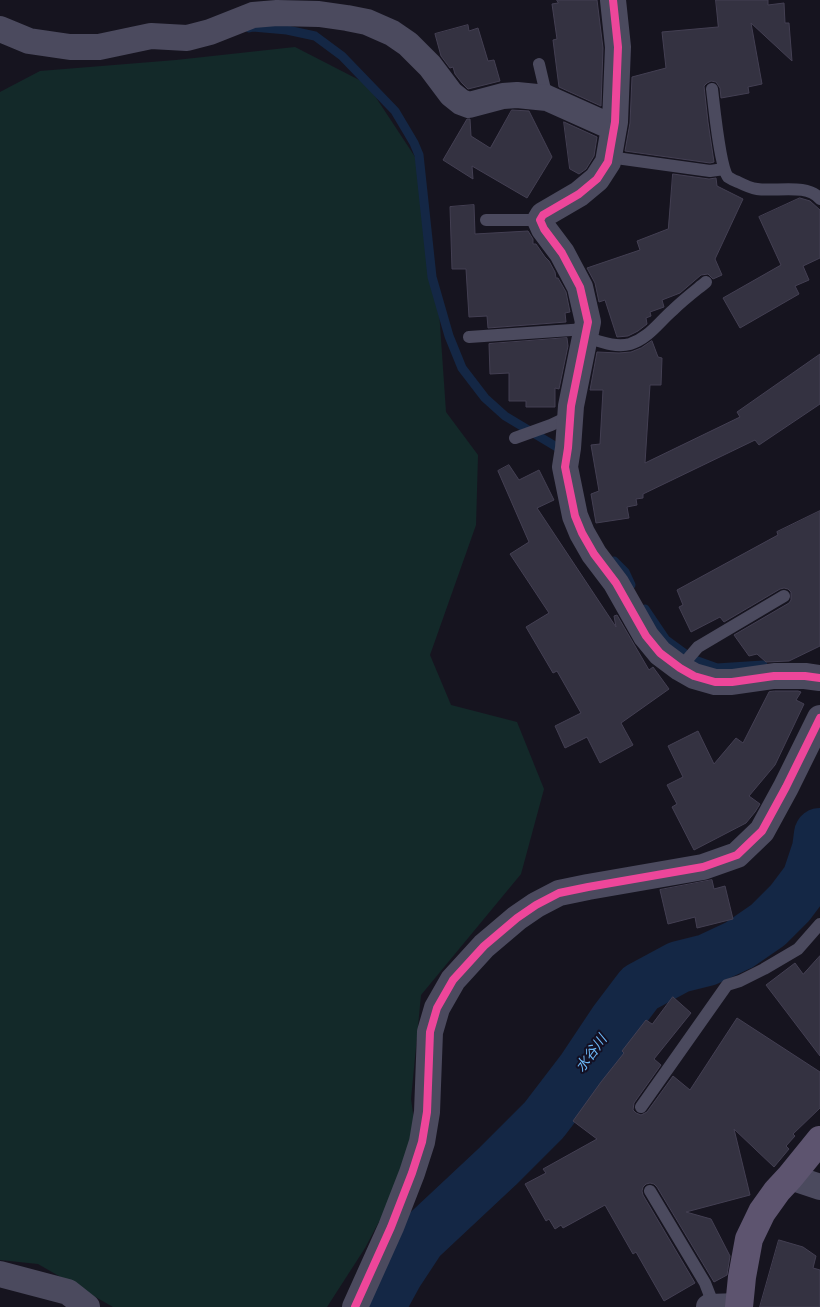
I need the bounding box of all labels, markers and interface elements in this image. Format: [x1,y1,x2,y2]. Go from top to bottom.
water label: 水谷川 [573,1032,611,1076]

